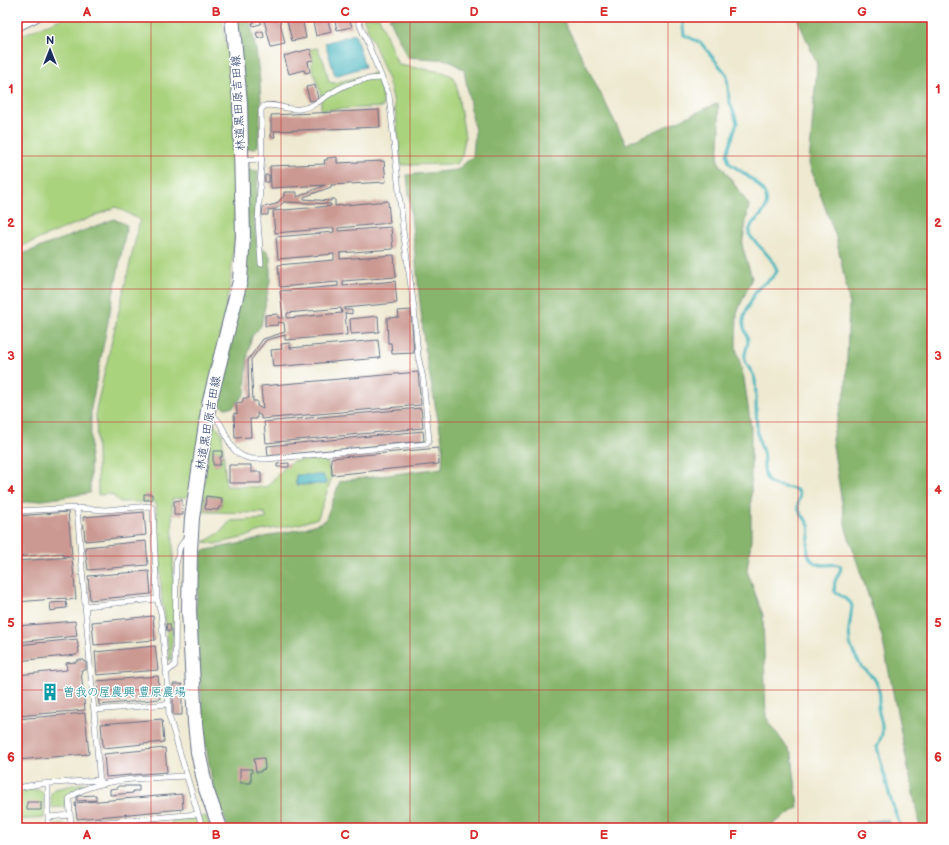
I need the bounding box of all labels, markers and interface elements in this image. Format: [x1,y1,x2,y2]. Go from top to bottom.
text: A [82,4,91,20]
text: B [211,4,221,20]
text: C [340,4,350,20]
text: D [469,4,479,20]
text: E [600,4,609,20]
text: F [729,4,737,20]
text: G [857,4,867,20]
north arrow [30,30,70,70]
text: N [46,34,54,47]
street label: 林道黒田原吉田線 [228,55,249,151]
text: 1 [8,81,14,97]
text: 1 [935,81,941,97]
text: 2 [7,215,15,231]
text: 2 [934,215,942,231]
text: 3 [7,348,15,364]
text: 3 [934,348,942,364]
street label: 林道黒田原吉田線 [193,375,224,472]
text: 4 [7,482,15,498]
text: 4 [934,482,942,498]
text: 5 [7,615,15,631]
text: 5 [934,615,942,631]
building icon: 曽我の屋農興 豊原農場 [40,682,60,702]
place label: 曽我の屋農興 豊原農場 [63,685,186,700]
text: 6 [7,749,15,765]
text: 6 [934,749,942,765]
text: A [82,827,91,843]
text: B [211,827,221,843]
text: C [340,827,350,843]
text: D [469,827,479,843]
text: E [600,827,609,843]
text: F [729,827,737,843]
text: G [857,827,867,843]

